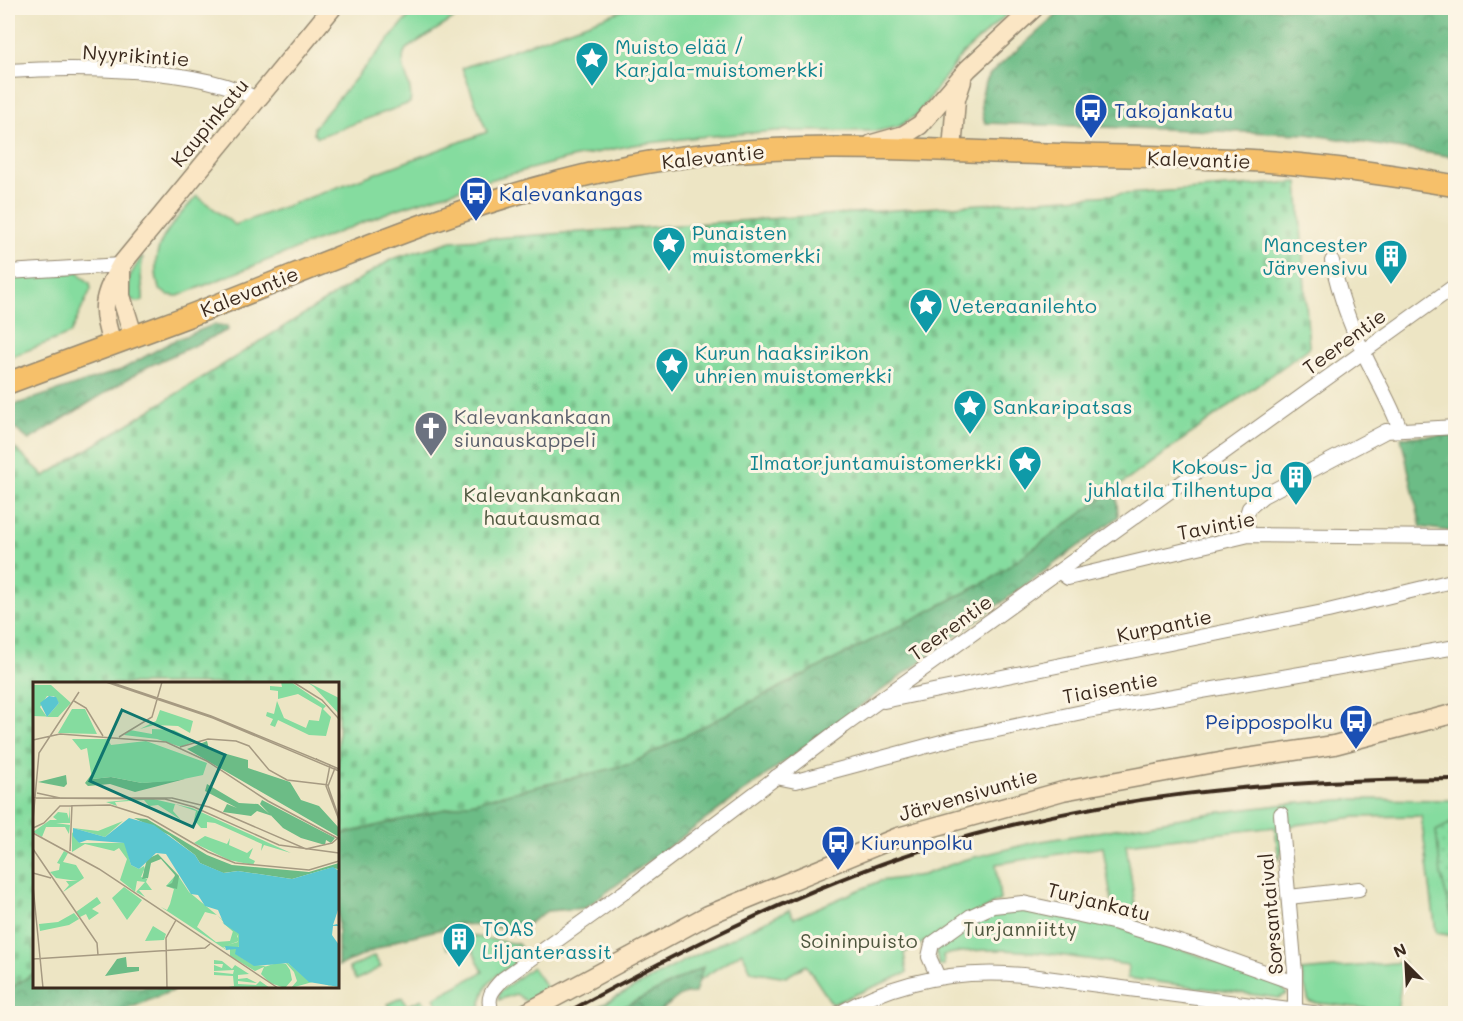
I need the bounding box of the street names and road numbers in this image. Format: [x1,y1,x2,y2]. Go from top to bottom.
street label: Nyyrikintie [82,38,190,72]
street label: Kaupinkatu [164,72,254,172]
street label: Kalevantie [660,138,766,174]
street label: Kalevantie [1147,144,1251,174]
street label: Kalevantie [196,260,302,322]
street label: Teerentie [1297,302,1391,380]
street label: Tavintie [1175,505,1257,545]
street label: Teerentie [903,588,997,666]
street label: Kurpantie [1114,602,1214,648]
street label: Tiaisentie [1060,665,1160,709]
street label: Järvensivuntie [896,762,1040,826]
street label: Sorsantaival [1252,852,1288,976]
street label: Turjankatu [1045,876,1153,926]

